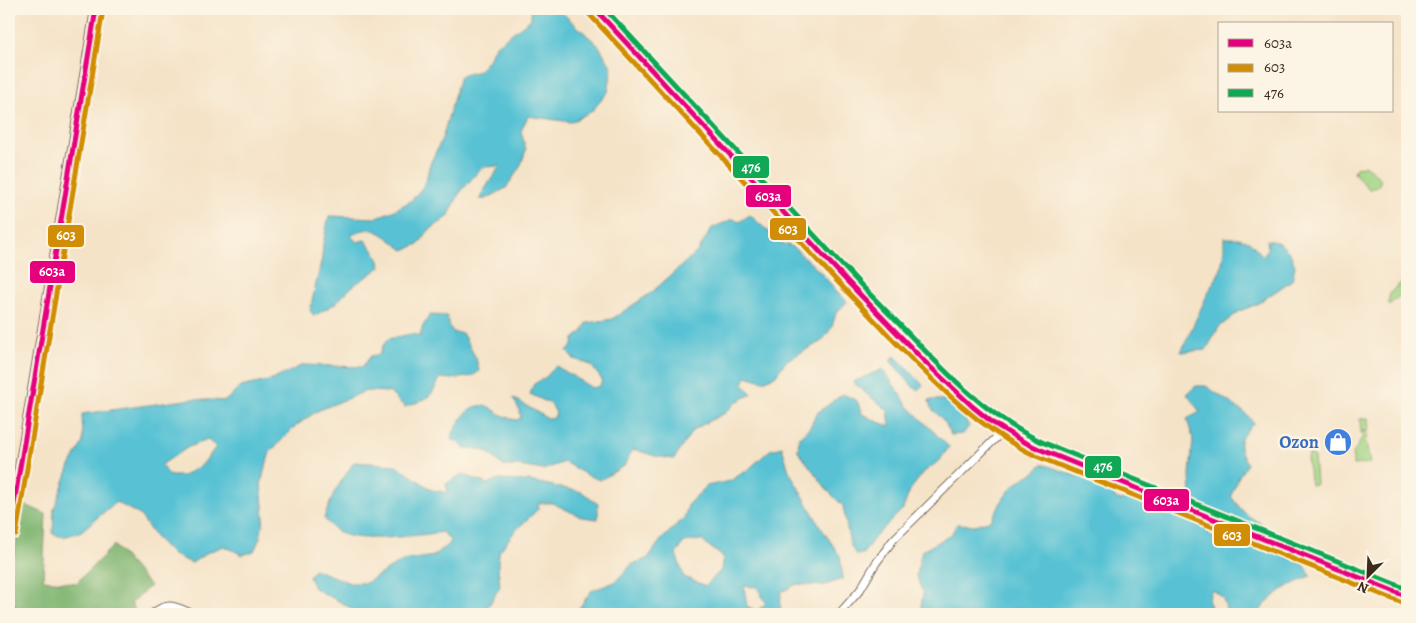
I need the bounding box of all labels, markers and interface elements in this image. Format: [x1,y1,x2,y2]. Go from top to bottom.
legend [1218,22,1394,112]
text: 603а [1264,33,1292,53]
text: 603 [1264,57,1285,77]
text: 476 [1264,83,1284,103]
line badge: 476 [732,155,770,179]
text: 476 [741,158,761,177]
line badge: 603а [745,184,792,208]
text: 603а [755,187,781,206]
line badge: 603 [769,217,807,241]
text: 603 [778,220,798,239]
line badge: 603 [47,224,85,248]
text: 603 [56,226,76,245]
line badge: 603а [29,260,76,284]
text: 603а [39,262,65,281]
shop icon: Ozon [1323,427,1353,457]
place label: Ozon [1279,430,1319,454]
line badge: 476 [1084,455,1122,479]
text: 476 [1093,457,1113,476]
line badge: 603а [1143,488,1190,512]
text: 603а [1153,491,1179,510]
line badge: 603 [1213,523,1251,547]
text: 603 [1222,526,1242,545]
north arrow [1344,550,1394,600]
text: N [1354,577,1371,598]

